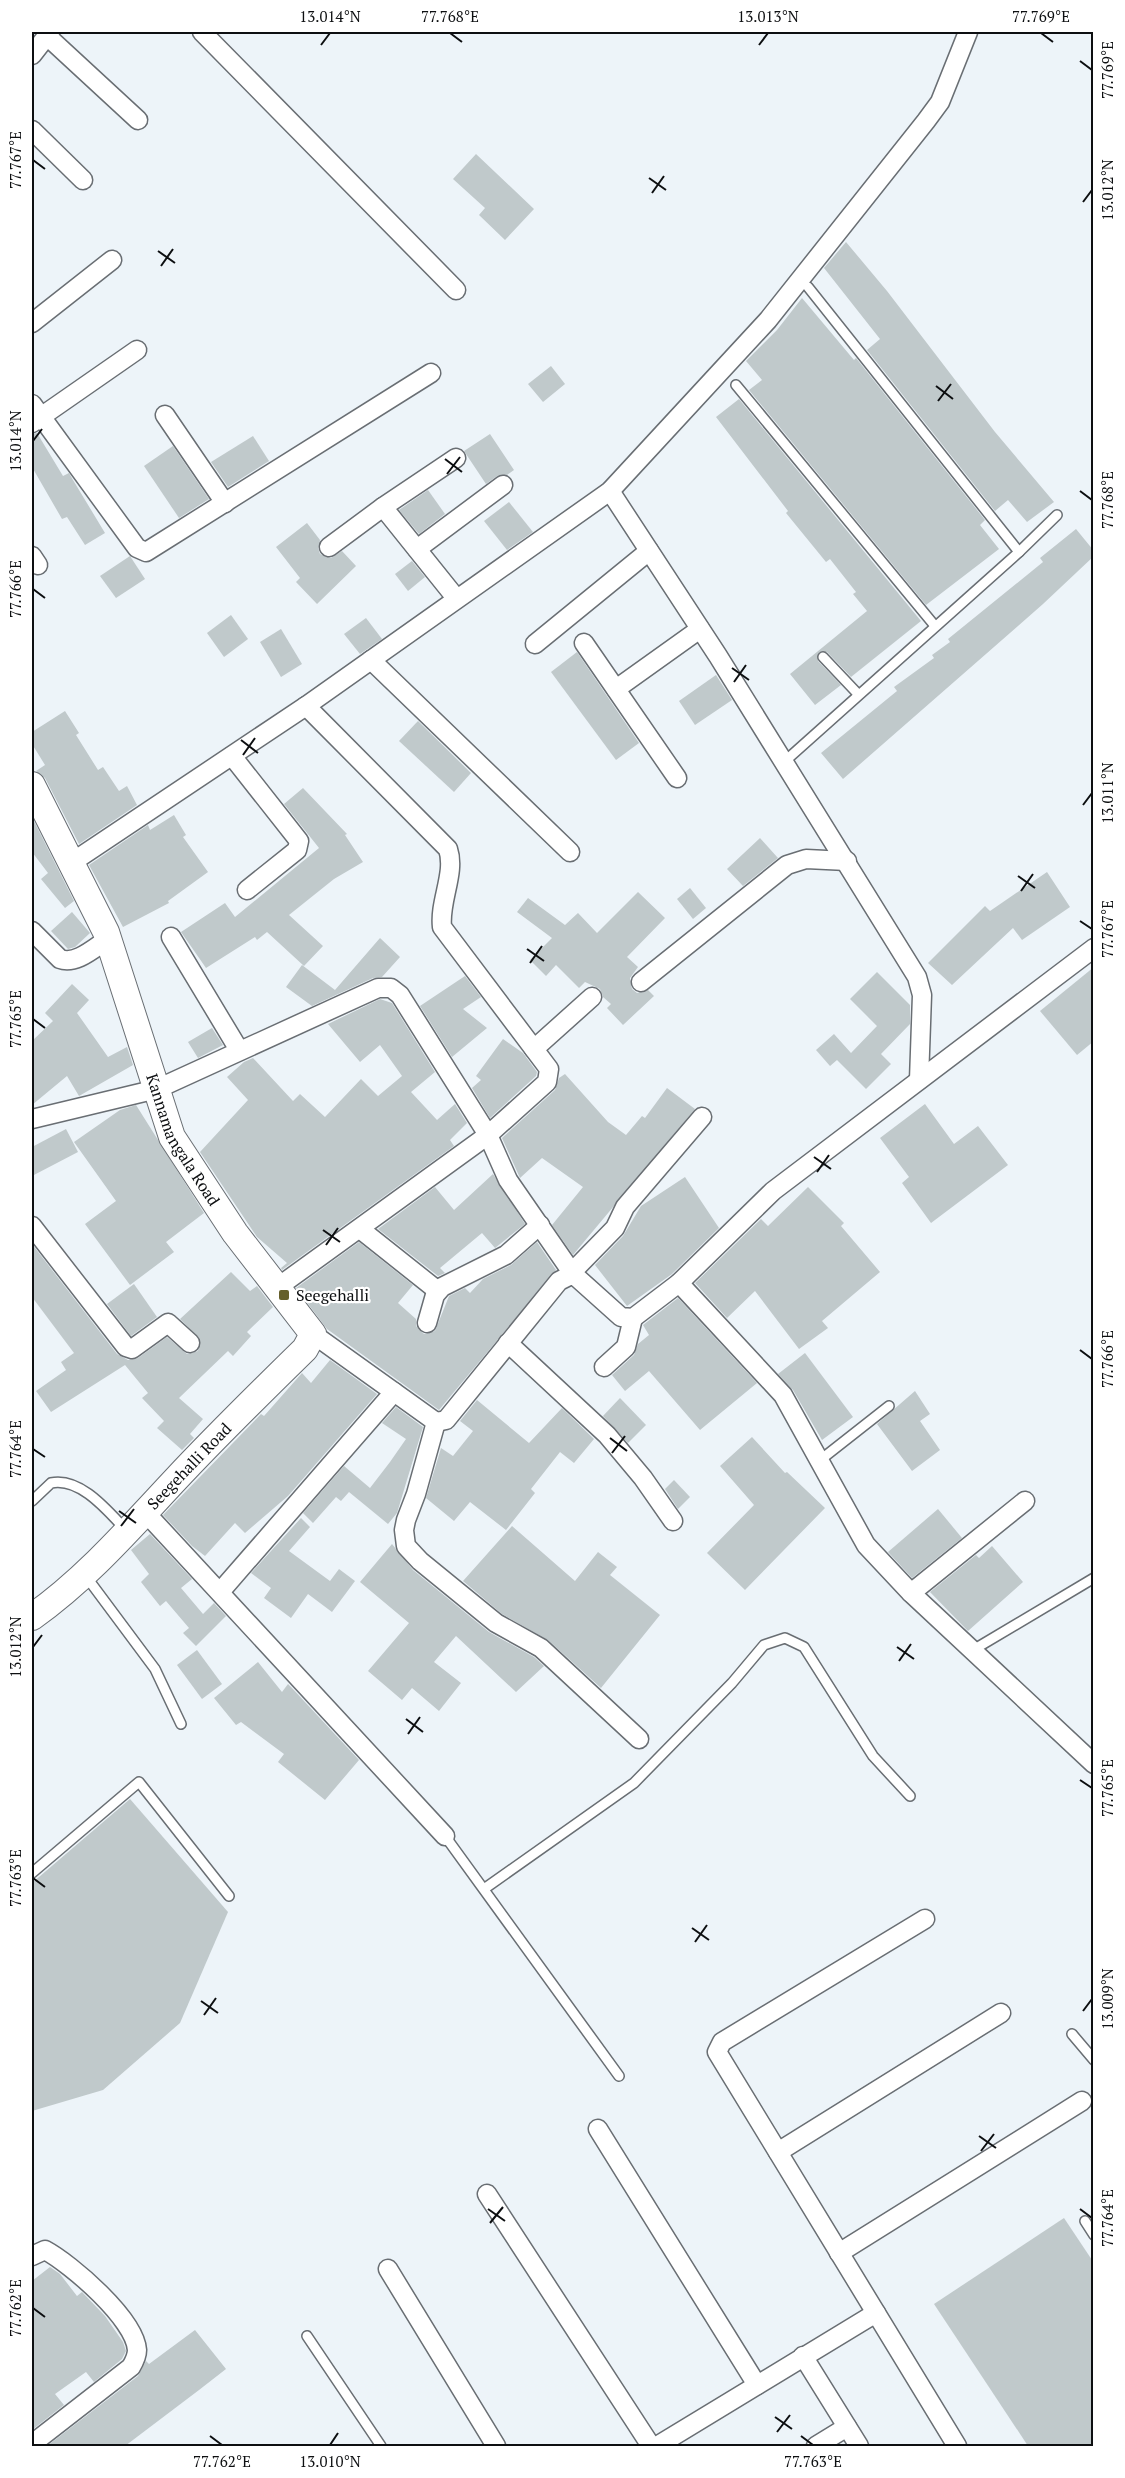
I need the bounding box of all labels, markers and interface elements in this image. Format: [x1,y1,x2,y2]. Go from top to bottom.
text: 13.014°N [299,6,361,26]
text: 77.768°E [421,6,479,26]
text: 13.013°N [737,6,799,26]
text: 77.769°E [1012,6,1070,26]
text: 77.769°E [1097,41,1117,99]
text: 77.767°E [5,131,25,189]
text: 13.012°N [1097,159,1117,221]
text: 13.014°N [5,410,25,472]
text: 77.768°E [1097,471,1117,529]
text: 77.766°E [5,560,25,618]
text: 13.011°N [1097,762,1117,824]
text: 77.767°E [1097,900,1117,958]
text: 77.765°E [5,990,25,1048]
street label: Kannamangala Road [141,1071,225,1210]
place label: Seegehalli [296,1284,369,1306]
marker: Seegehalli [277,1288,291,1302]
text: 77.766°E [1097,1330,1117,1388]
street label: Seegehalli Road [142,1418,236,1514]
text: 77.764°E [5,1420,25,1478]
text: 13.012°N [5,1616,25,1678]
text: 77.765°E [1097,1759,1117,1817]
text: 77.763°E [5,1849,25,1907]
text: 13.009°N [1097,1968,1117,2030]
text: 77.764°E [1097,2189,1117,2247]
text: 77.762°E [5,2279,25,2337]
text: 77.762°E [193,2451,251,2471]
text: 13.010°N [299,2451,361,2471]
text: 77.763°E [784,2451,842,2471]

